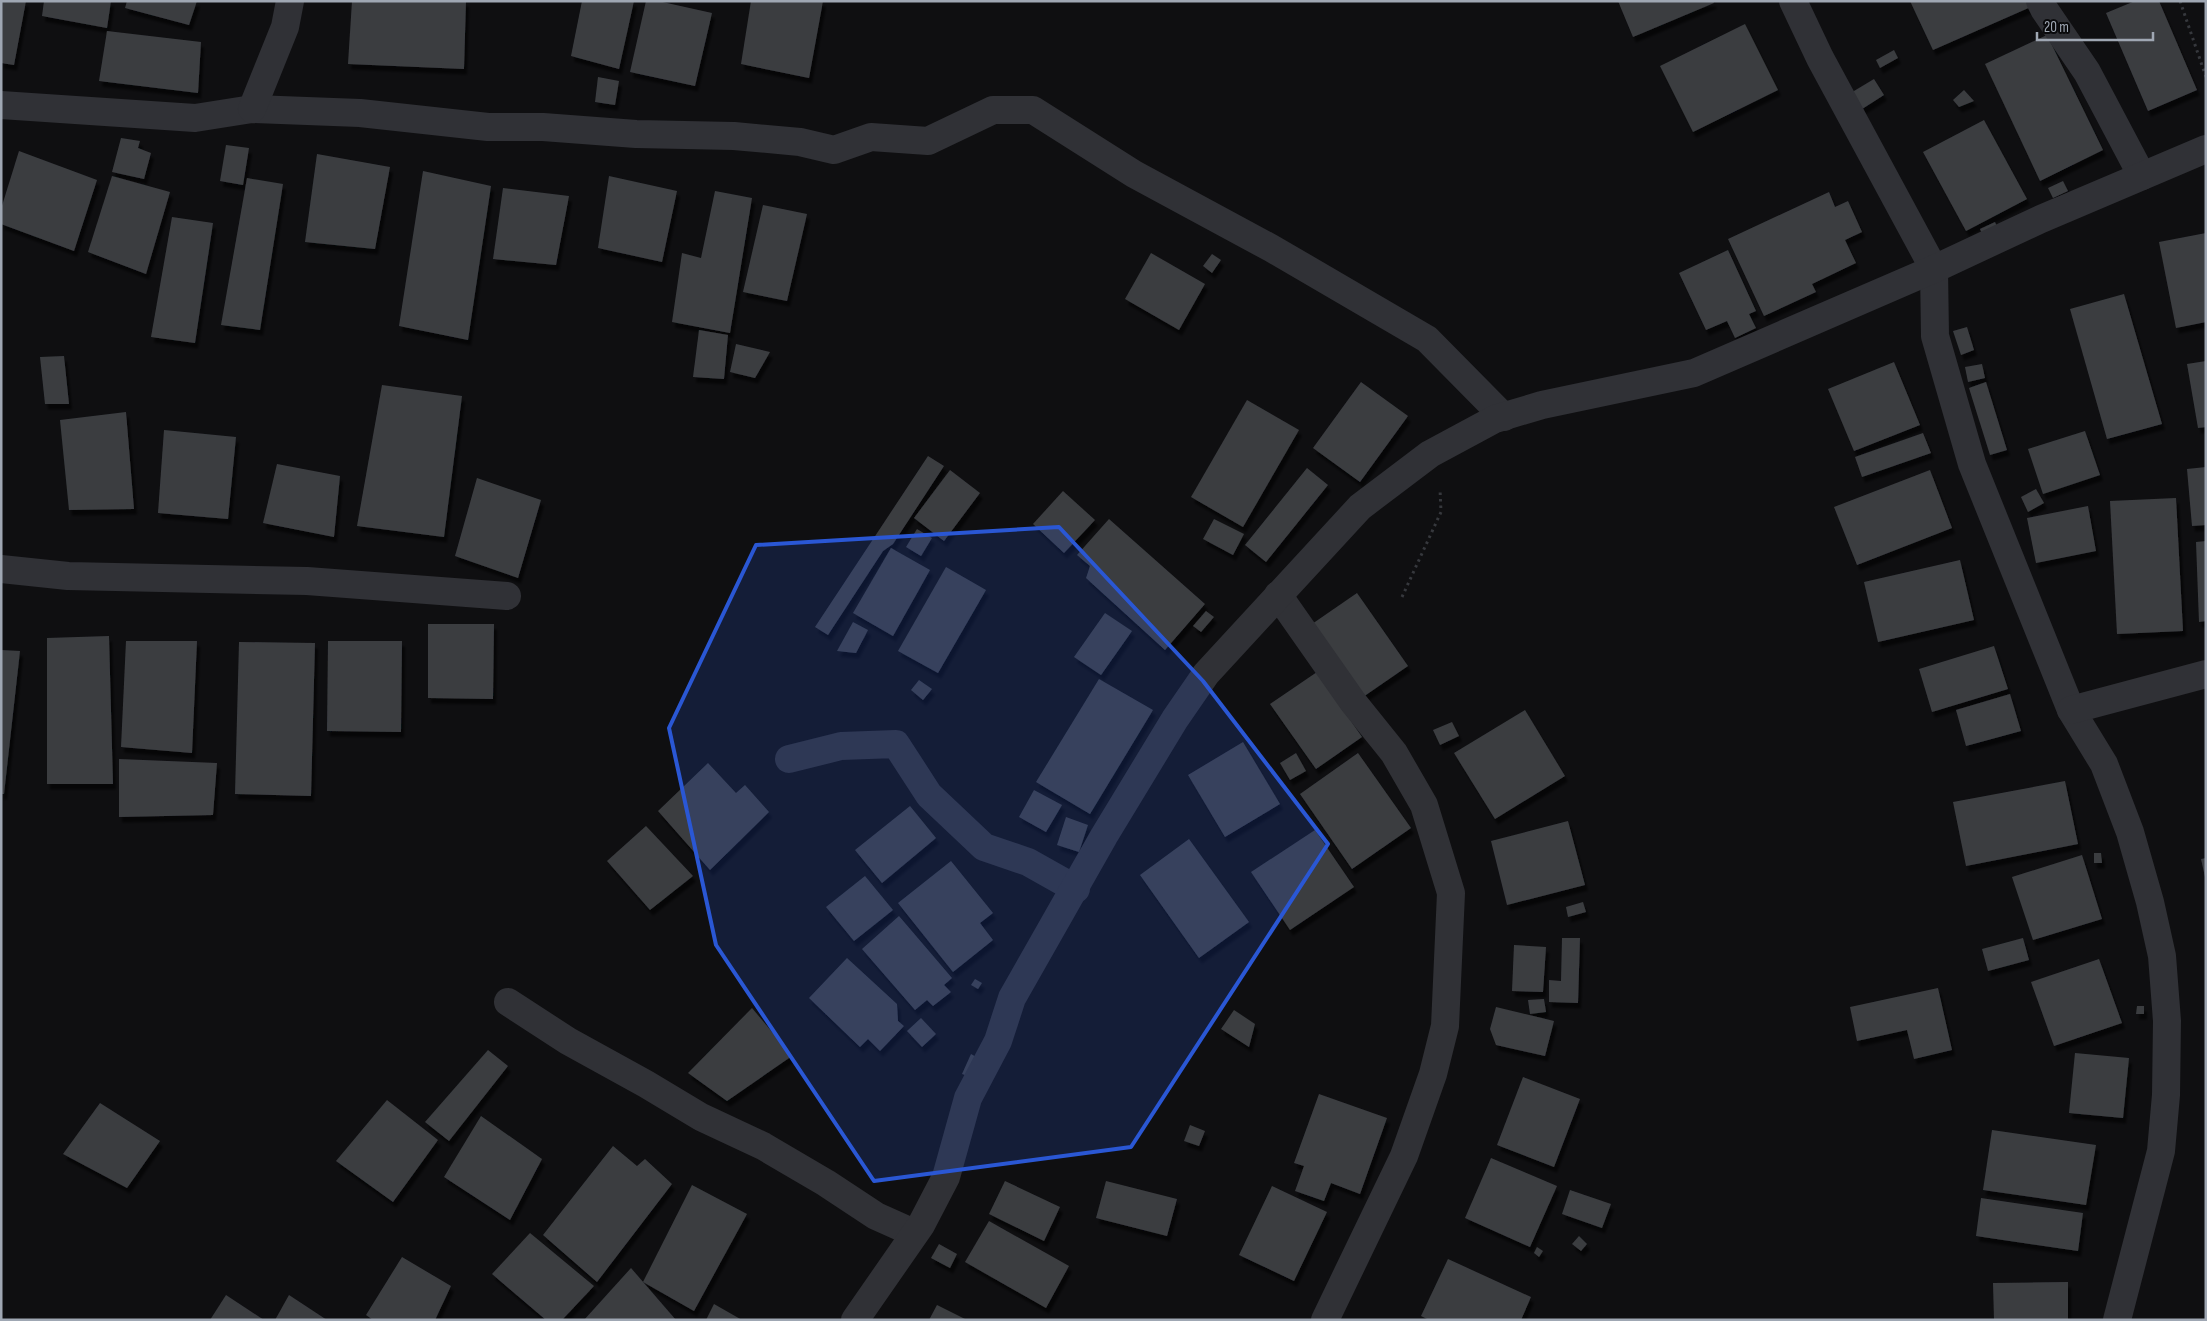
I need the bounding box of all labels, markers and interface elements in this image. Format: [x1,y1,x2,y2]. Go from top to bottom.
scale bar [2037,10,2153,42]
text: 20 m [2044,18,2069,37]

